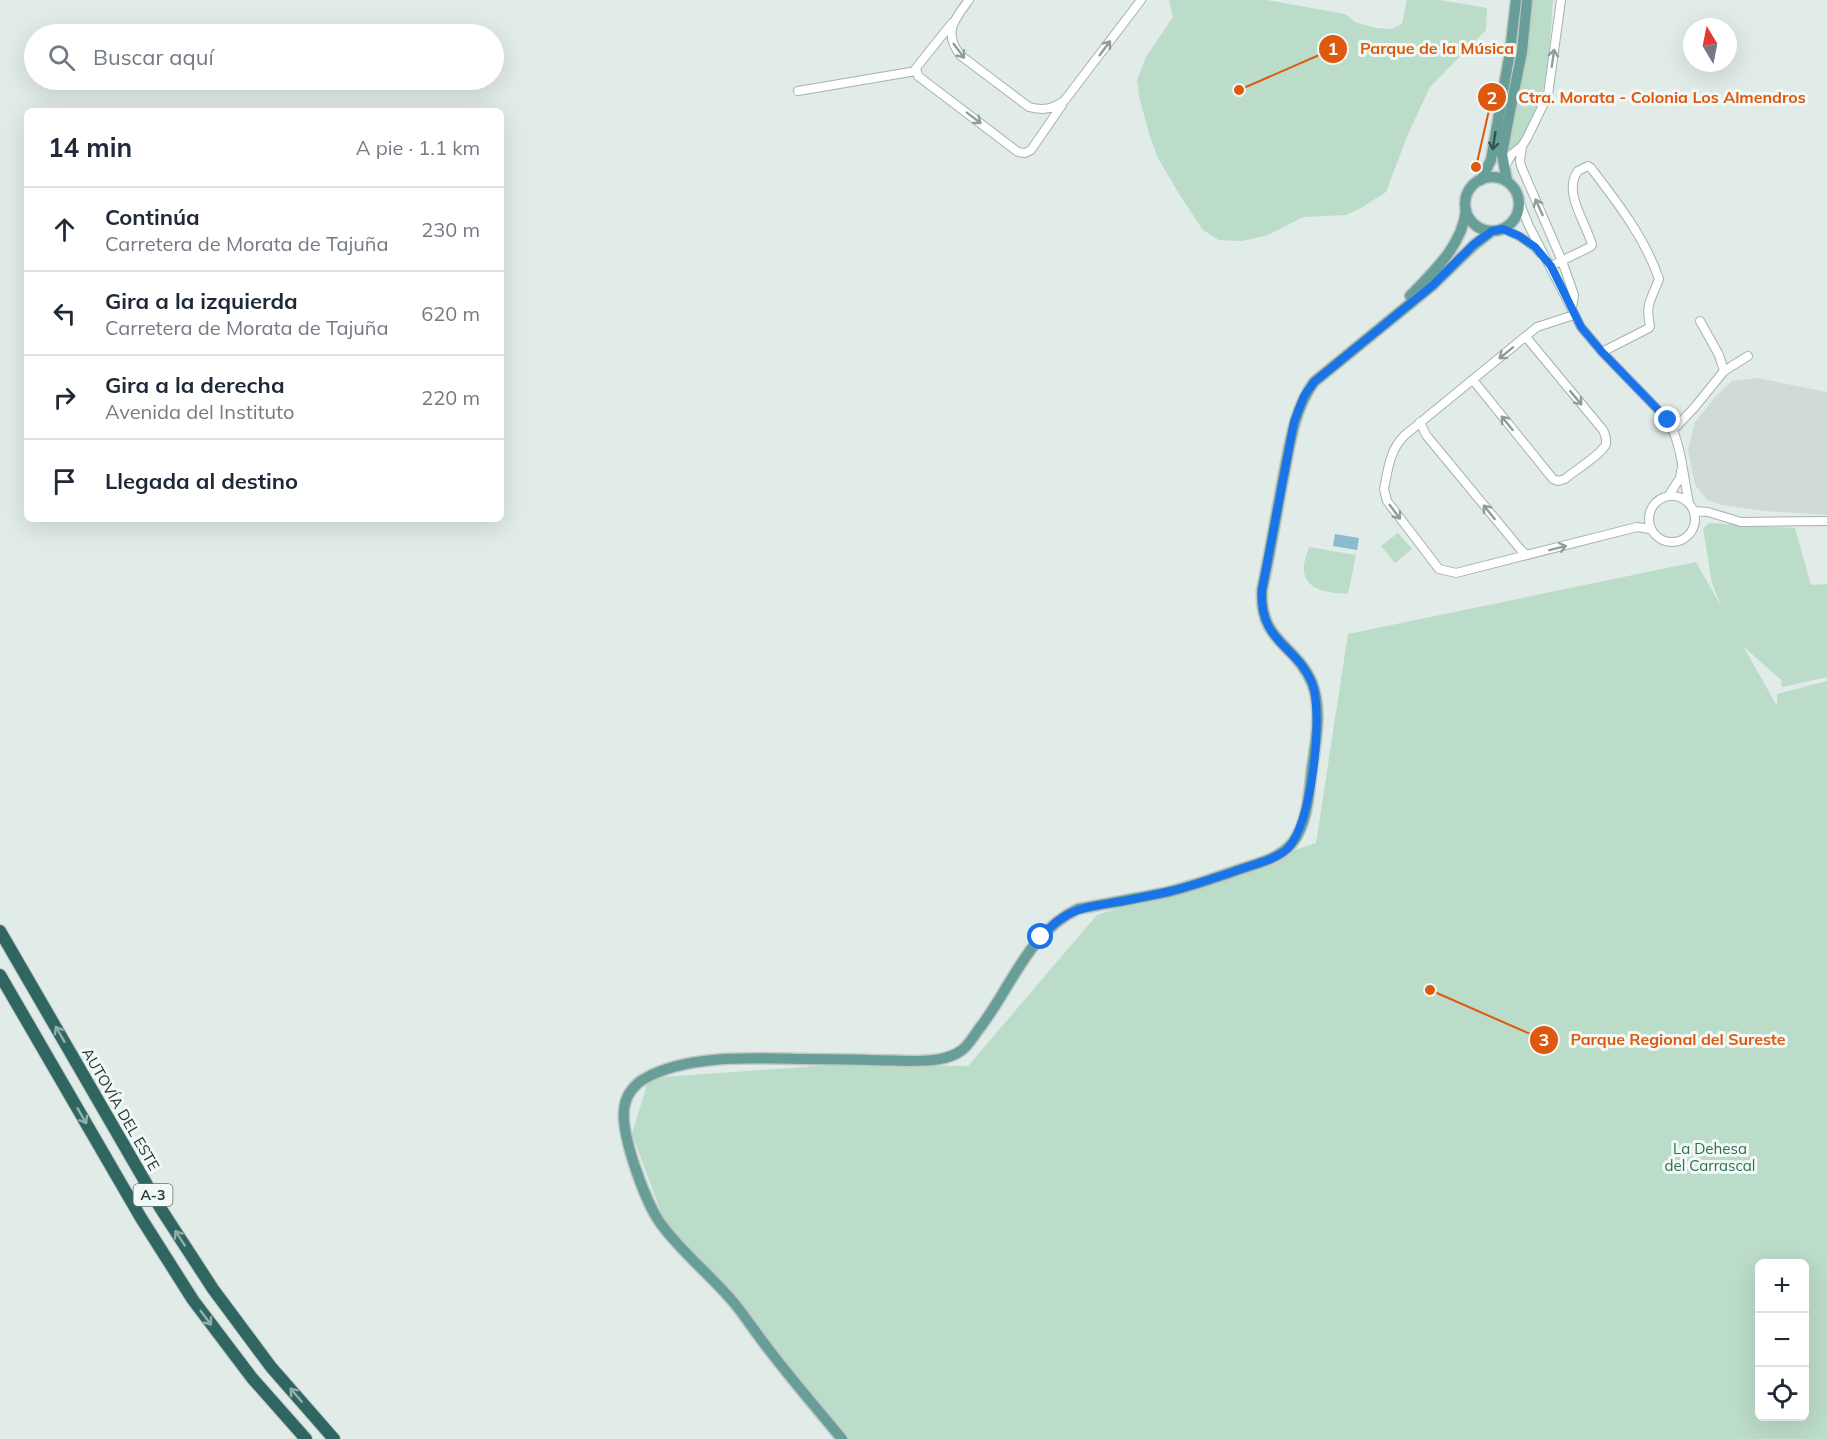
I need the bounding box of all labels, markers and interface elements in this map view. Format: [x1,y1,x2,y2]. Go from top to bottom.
north arrow [1683,18,1737,72]
search box [24,24,504,90]
callout: Parque de la Música [1318,32,1526,66]
text: 1 [1328,37,1338,60]
text: Parque de la Música [1360,38,1514,58]
one-way arrow [1099,40,1111,56]
icon: search [45,41,78,74]
one-way arrow [953,42,965,58]
text: Buscar aquí [93,43,214,71]
one-way arrow [1548,49,1559,69]
callout: Ctra. Morata - Colonia Los Almendros [1477,80,1818,114]
text: 2 [1487,86,1497,109]
text: Ctra. Morata - Colonia Los Almendros [1518,87,1806,107]
one-way arrow [966,112,982,125]
one-way arrow [1489,130,1500,150]
text: 14 min [48,131,132,164]
text: A pie · 1.1 km [356,135,480,160]
one-way arrow [1533,198,1544,217]
text: Continúa [105,203,200,231]
icon: ahead [48,213,81,246]
text: 230 m [421,217,480,242]
text: Carretera de Morata de Tajuña [105,231,389,256]
text: Gira a la izquierda [105,287,298,315]
icon: left [48,297,81,330]
text: 620 m [421,301,480,326]
text: Carretera de Morata de Tajuña [105,315,389,340]
one-way arrow [1498,346,1514,359]
text: Gira a la derecha [105,371,285,399]
icon: right [48,381,81,414]
text: 220 m [421,385,480,410]
one-way arrow [1570,390,1583,406]
text: Avenida del Instituto [105,399,294,424]
route end [1654,406,1680,432]
one-way arrow [1500,415,1513,431]
icon: arrive [48,465,81,498]
text: Llegada al destino [105,467,298,495]
one-way arrow [1389,503,1402,519]
one-way arrow [1483,504,1496,520]
one-way arrow [1548,541,1567,553]
route start [1027,923,1053,949]
callout: Parque Regional del Sureste [1529,1023,1798,1057]
one-way arrow [53,1026,65,1043]
text: 3 [1539,1028,1549,1051]
text: Parque Regional del Sureste [1570,1029,1786,1049]
street label: AUTOVÍA DEL ESTE [78,1044,164,1174]
one-way arrow [77,1107,88,1125]
park label: La Dehesa del Carrascal [1665,1139,1755,1175]
road number: A-3 [134,1184,172,1206]
one-way arrow [174,1230,186,1247]
map controls [1755,1259,1809,1421]
button: + [1755,1259,1809,1313]
one-way arrow [200,1310,213,1326]
button: − [1755,1313,1809,1367]
button: locate [1755,1367,1809,1421]
one-way arrow [289,1388,303,1403]

